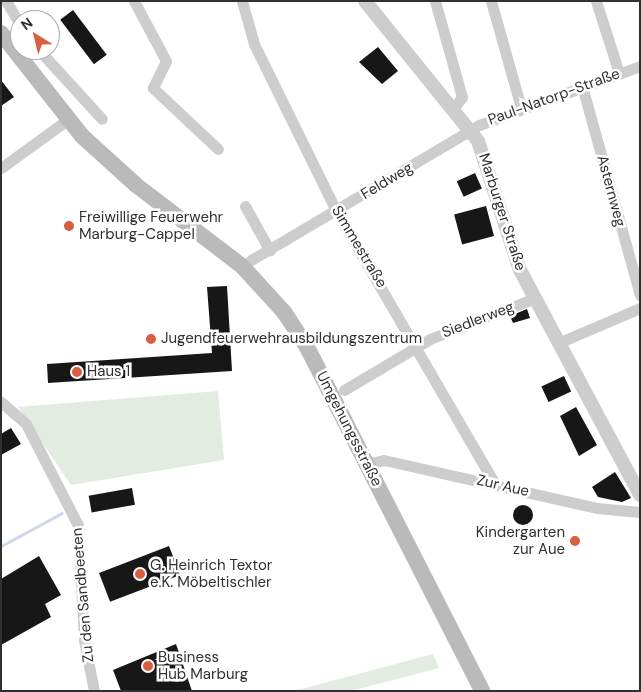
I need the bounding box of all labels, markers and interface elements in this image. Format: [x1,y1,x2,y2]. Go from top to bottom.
north arrow [10,10,60,60]
text: N [17,13,36,34]
street label: Paul-Natorp-Straße [486,65,622,129]
street label: Marburger Straße [475,151,529,273]
street label: Asternweg [593,153,629,229]
street label: Feldweg [358,159,416,203]
street label: Simmestraße [327,203,391,291]
place label: Freiwillige Feuerwehr Marburg-Cappel [79,208,223,243]
marker: Freiwillige Feuerwehr Marburg-Cappel [63,220,75,232]
street label: Siedlerweg [439,298,517,342]
place label: Jugendfeuerwehrausbildungszentrum [161,330,422,348]
marker: Jugendfeuerwehrausbildungszentrum [145,333,157,345]
place label: Haus 1 [87,363,130,381]
marker: Haus 1 [71,366,83,378]
street label: Umgehungsstraße [312,369,386,489]
street label: Zur Aue [475,471,531,501]
place label: Kindergarten zur Aue [476,523,565,558]
street label: Zu den Sandbeeten [68,527,98,663]
marker: Kindergarten zur Aue [569,535,581,547]
place label: G. Heinrich Textor e.K. Möbeltischler [150,556,272,591]
marker: G. Heinrich Textor e.K. Möbeltischler [134,568,146,580]
place label: Business Hub Marburg [158,648,248,683]
marker: Business Hub Marburg [142,660,154,672]

